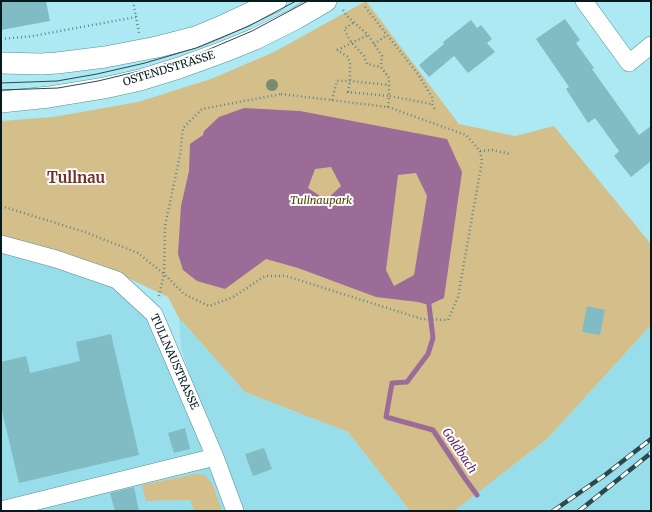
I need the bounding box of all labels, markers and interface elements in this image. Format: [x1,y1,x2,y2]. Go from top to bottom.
street label: OSTENDSTRASSE [122,49,216,89]
district label: Tullnau [47,170,105,188]
park label: Tullnaupark [290,194,352,208]
street label: TULLNAUSTRASSE [147,312,201,412]
water label: Goldbach [439,426,479,476]

